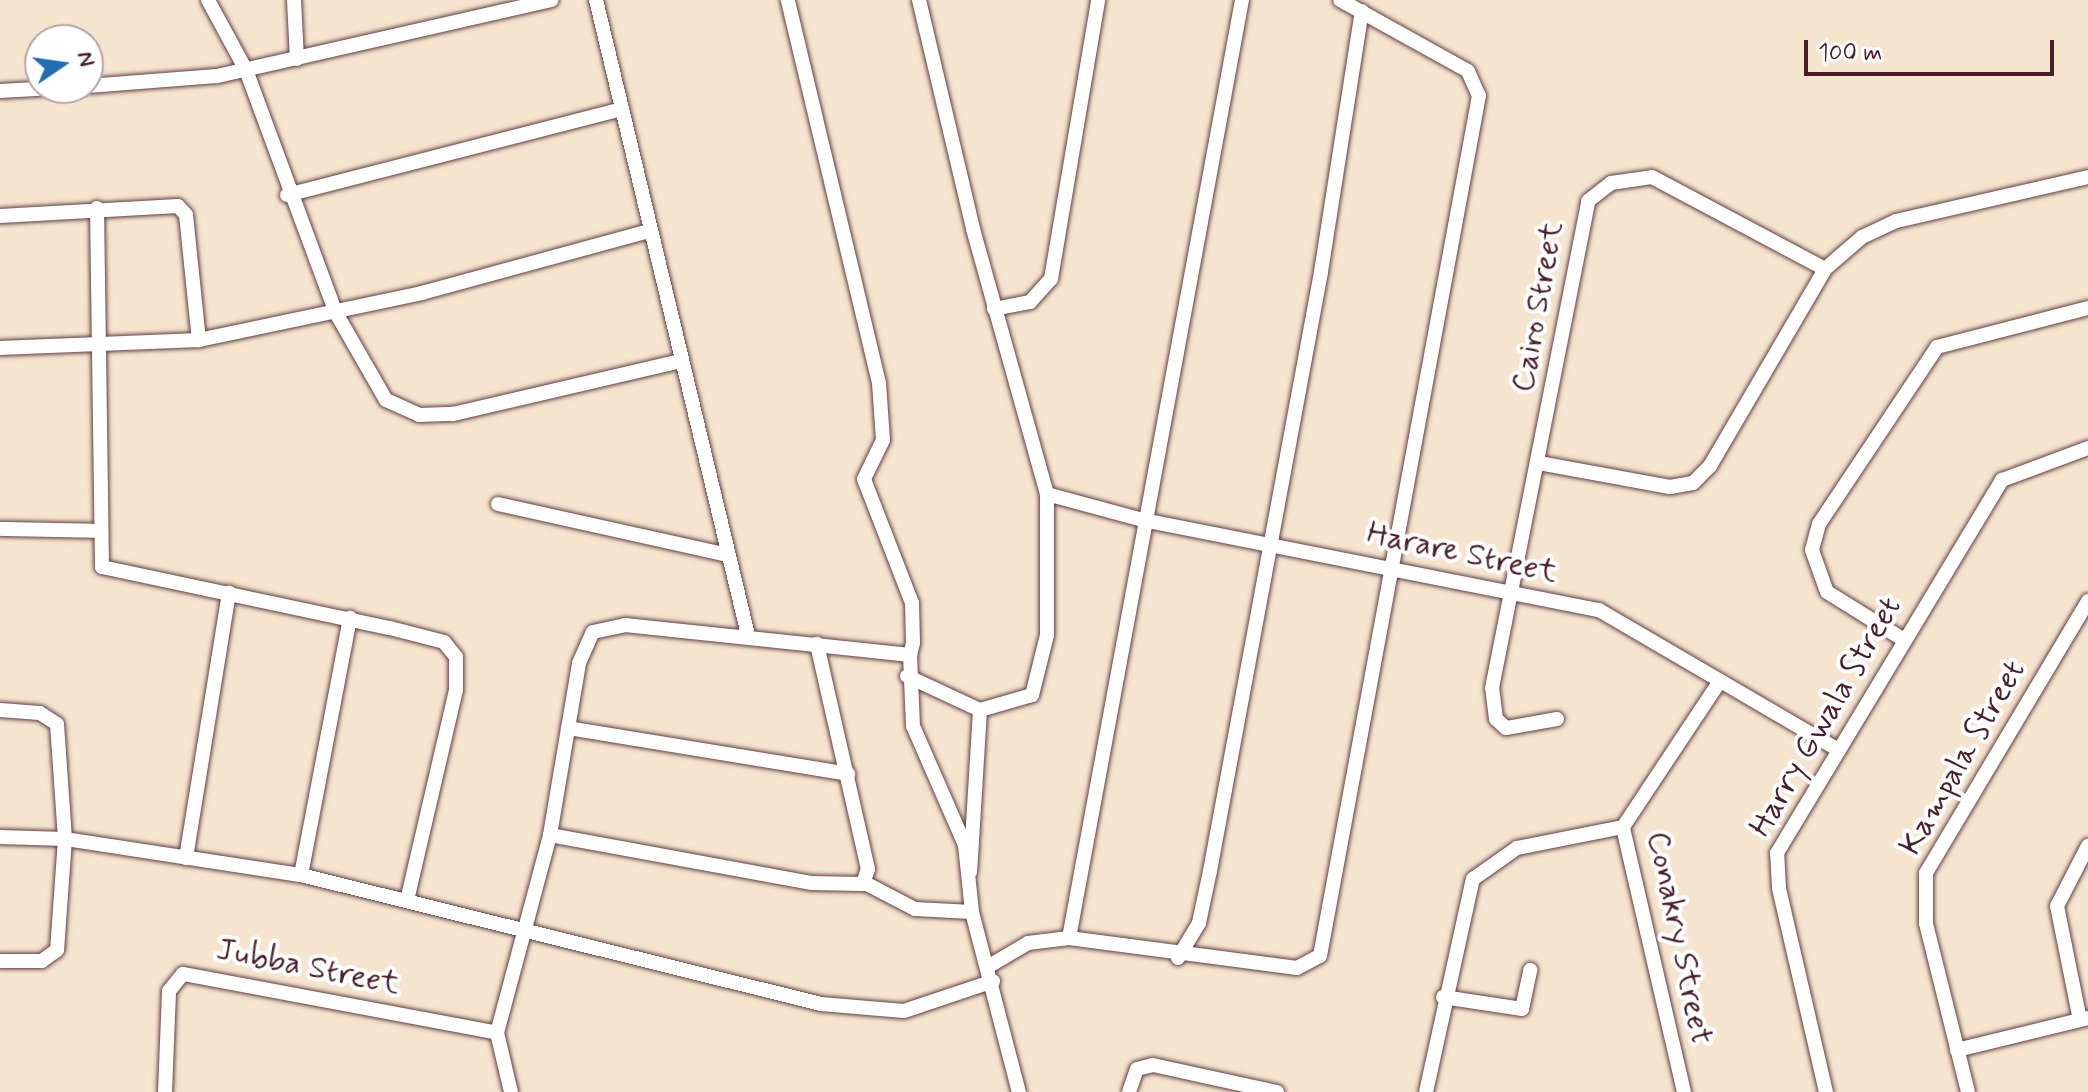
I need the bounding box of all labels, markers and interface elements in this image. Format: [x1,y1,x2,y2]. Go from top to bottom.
north arrow [24,24,104,104]
scale bar [1808,24,2058,74]
text: 100 m [1818,38,1882,69]
text: N [70,49,101,69]
street label: Cairo Street [1504,219,1572,395]
street label: Harare Street [1363,514,1561,592]
street label: Harry Gwala Street [1742,590,1910,844]
street label: Kampala Street [1890,651,2036,865]
street label: Conakry Street [1638,829,1720,1047]
street label: Jubba Street [213,930,403,1004]

